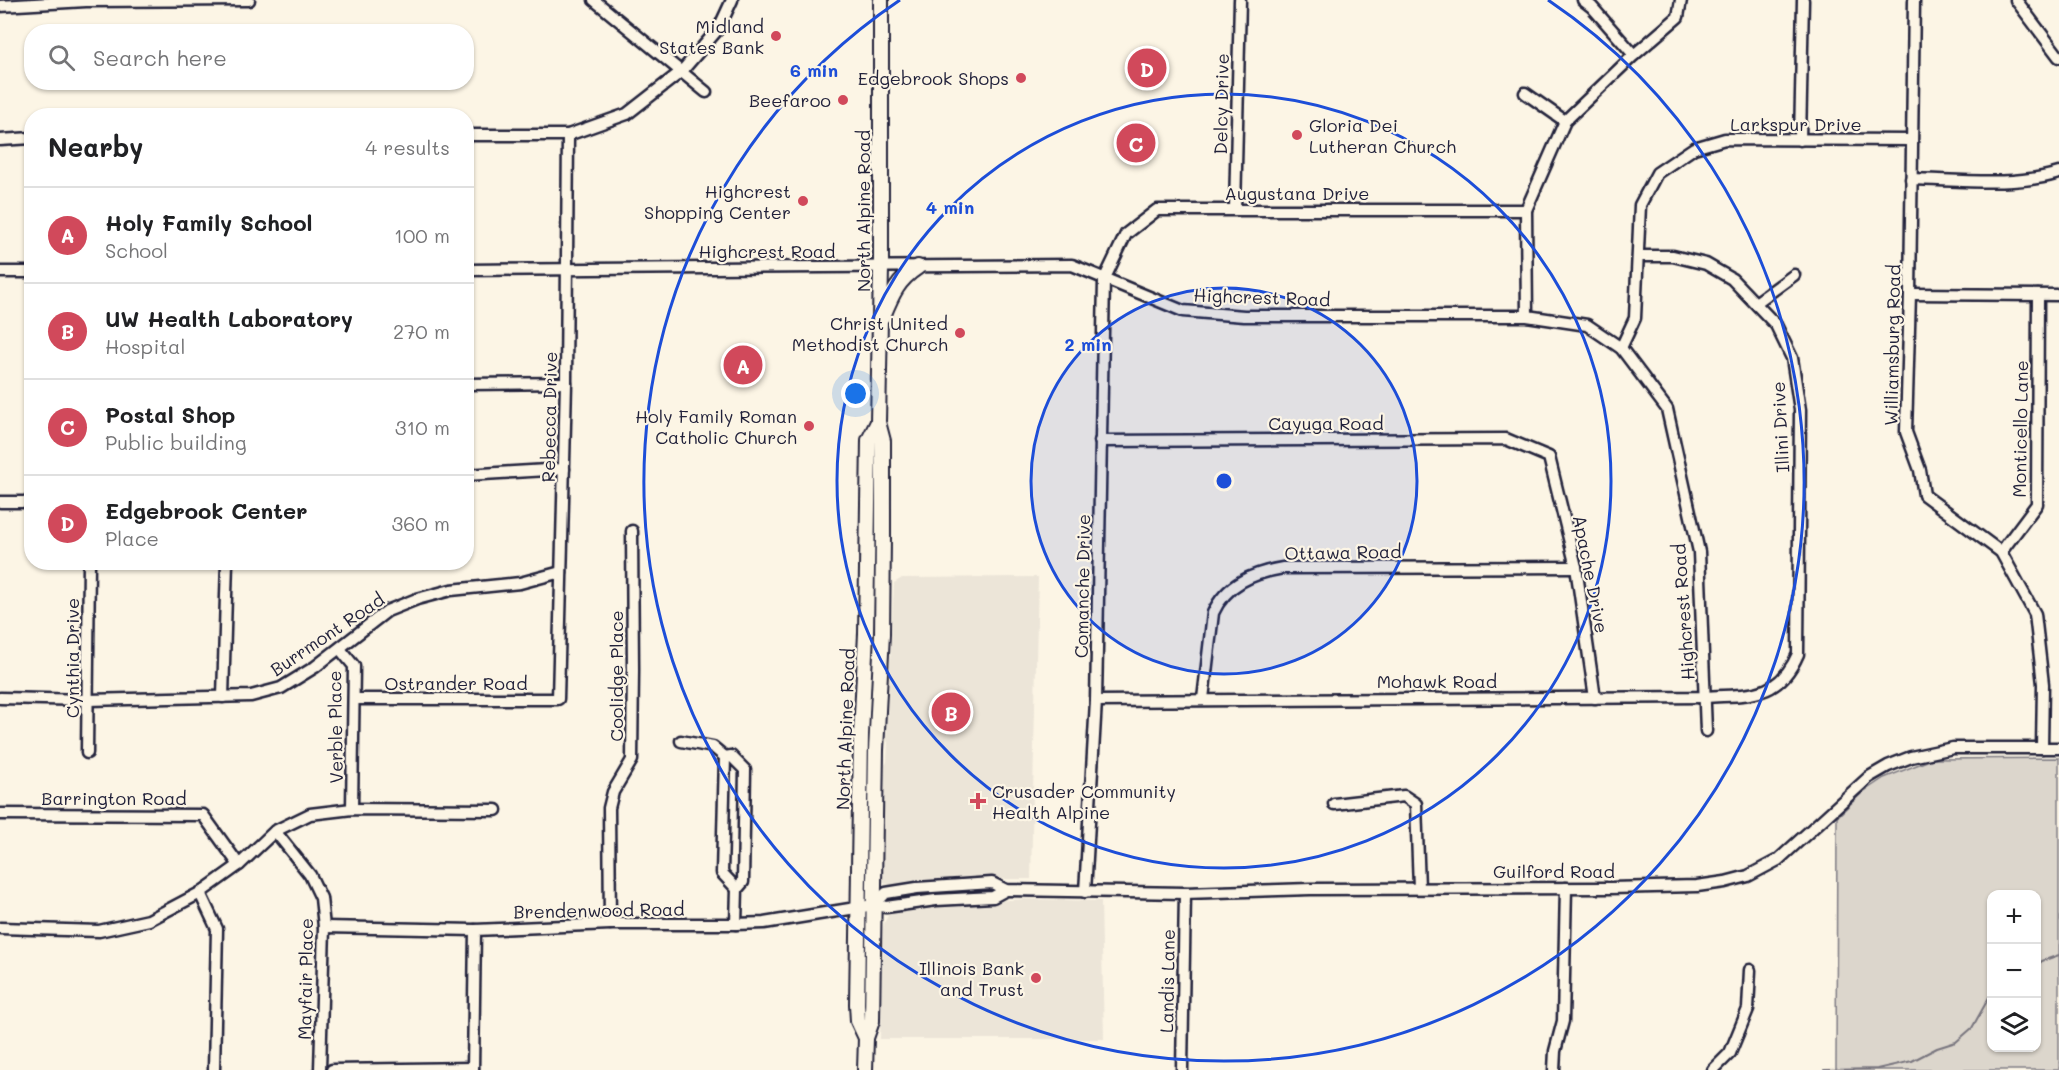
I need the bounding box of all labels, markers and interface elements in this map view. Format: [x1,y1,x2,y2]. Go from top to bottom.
place label: Midland States Bank [659,14,764,59]
search box [24,24,474,90]
marker: Midland States Bank [769,29,783,43]
icon: search [45,41,78,74]
text: Search here [93,43,227,72]
pin: D [1128,46,1166,90]
street label: Delcy Drive [1208,53,1234,155]
text: 6 min [790,58,838,82]
place label: Edgebrook Shops [858,66,1009,90]
marker: Edgebrook Shops [1014,71,1028,85]
place label: Beefaroo [749,88,831,112]
marker: Beefaroo [836,93,850,107]
street label: Larkspur Drive [1730,112,1862,136]
place label: Gloria Dei Lutheran Church [1309,113,1456,158]
pin: C [1116,120,1156,166]
marker: Gloria Dei Lutheran Church [1290,128,1304,142]
text: Nearby [48,130,143,164]
street label: North Alpine Road [851,130,875,292]
text: 4 results [365,134,450,160]
place label: Highcrest Shopping Center [644,179,791,224]
street label: Augustana Drive [1225,181,1370,205]
marker: Highcrest Shopping Center [796,194,810,208]
text: 4 min [926,195,974,219]
text: Holy Family School [105,208,313,237]
text: A [61,222,74,248]
text: 100 m [394,222,450,248]
text: School [105,237,168,263]
street label: Highcrest Road [699,239,835,263]
street label: Williamsburg Road [1879,264,1905,426]
street label: Highcrest Road [1193,283,1331,311]
text: UW Health Laboratory [105,304,353,333]
place label: Christ United Methodist Church [792,311,948,356]
text: B [61,318,74,344]
text: 270 m [393,318,450,344]
marker: Christ United Methodist Church [953,326,967,340]
text: 2 min [1064,332,1112,356]
text: Hospital [105,333,186,359]
pin: A [724,342,762,388]
street label: Rebecca Drive [536,351,562,483]
street label: Monticello Lane [2007,360,2033,498]
your location [841,379,870,408]
street label: Illini Drive [1766,381,1794,473]
text: Postal Shop [105,400,235,429]
place label: Holy Family Roman Catholic Church [635,404,797,449]
street label: Cayuga Road [1268,411,1384,435]
text: C [60,414,75,440]
text: 310 m [395,414,450,440]
marker: Holy Family Roman Catholic Church [802,419,816,433]
text: Public building [105,429,247,455]
centre of rings [1214,471,1234,491]
text: Edgebrook Center [105,496,308,525]
text: D [60,510,75,536]
text: 360 m [392,510,450,536]
street label: Apache Drive [1568,513,1614,635]
street label: Comanche Drive [1069,514,1095,658]
text: Place [105,525,159,551]
street label: Ottawa Road [1284,539,1402,565]
street label: Highcrest Road [1666,543,1700,681]
street label: Burrmont Road [265,587,389,681]
street label: Cynthia Drive [60,598,84,718]
street label: Coolidge Place [604,610,628,742]
street label: North Alpine Road [830,648,860,810]
street label: Mohawk Road [1377,669,1497,693]
street label: Verble Place [322,670,348,784]
street label: Ostrander Road [384,671,528,695]
pin: B [932,690,970,734]
place label: Crusader Community Health Alpine [992,779,1176,824]
street label: Barrington Road [41,786,187,810]
marker: Crusader Community Health Alpine [969,792,987,810]
street label: Guilford Road [1493,859,1615,883]
map controls [1987,890,2041,1052]
button: + [1987,890,2041,944]
street label: Brendenwood Road [513,897,685,923]
street label: Mayfair Place [292,918,318,1040]
street label: Landis Lane [1154,929,1180,1033]
button: − [1987,944,2041,998]
place label: Illinois Bank and Trust [919,956,1024,1001]
marker: Illinois Bank and Trust [1029,971,1043,985]
button: layers [1987,998,2041,1052]

